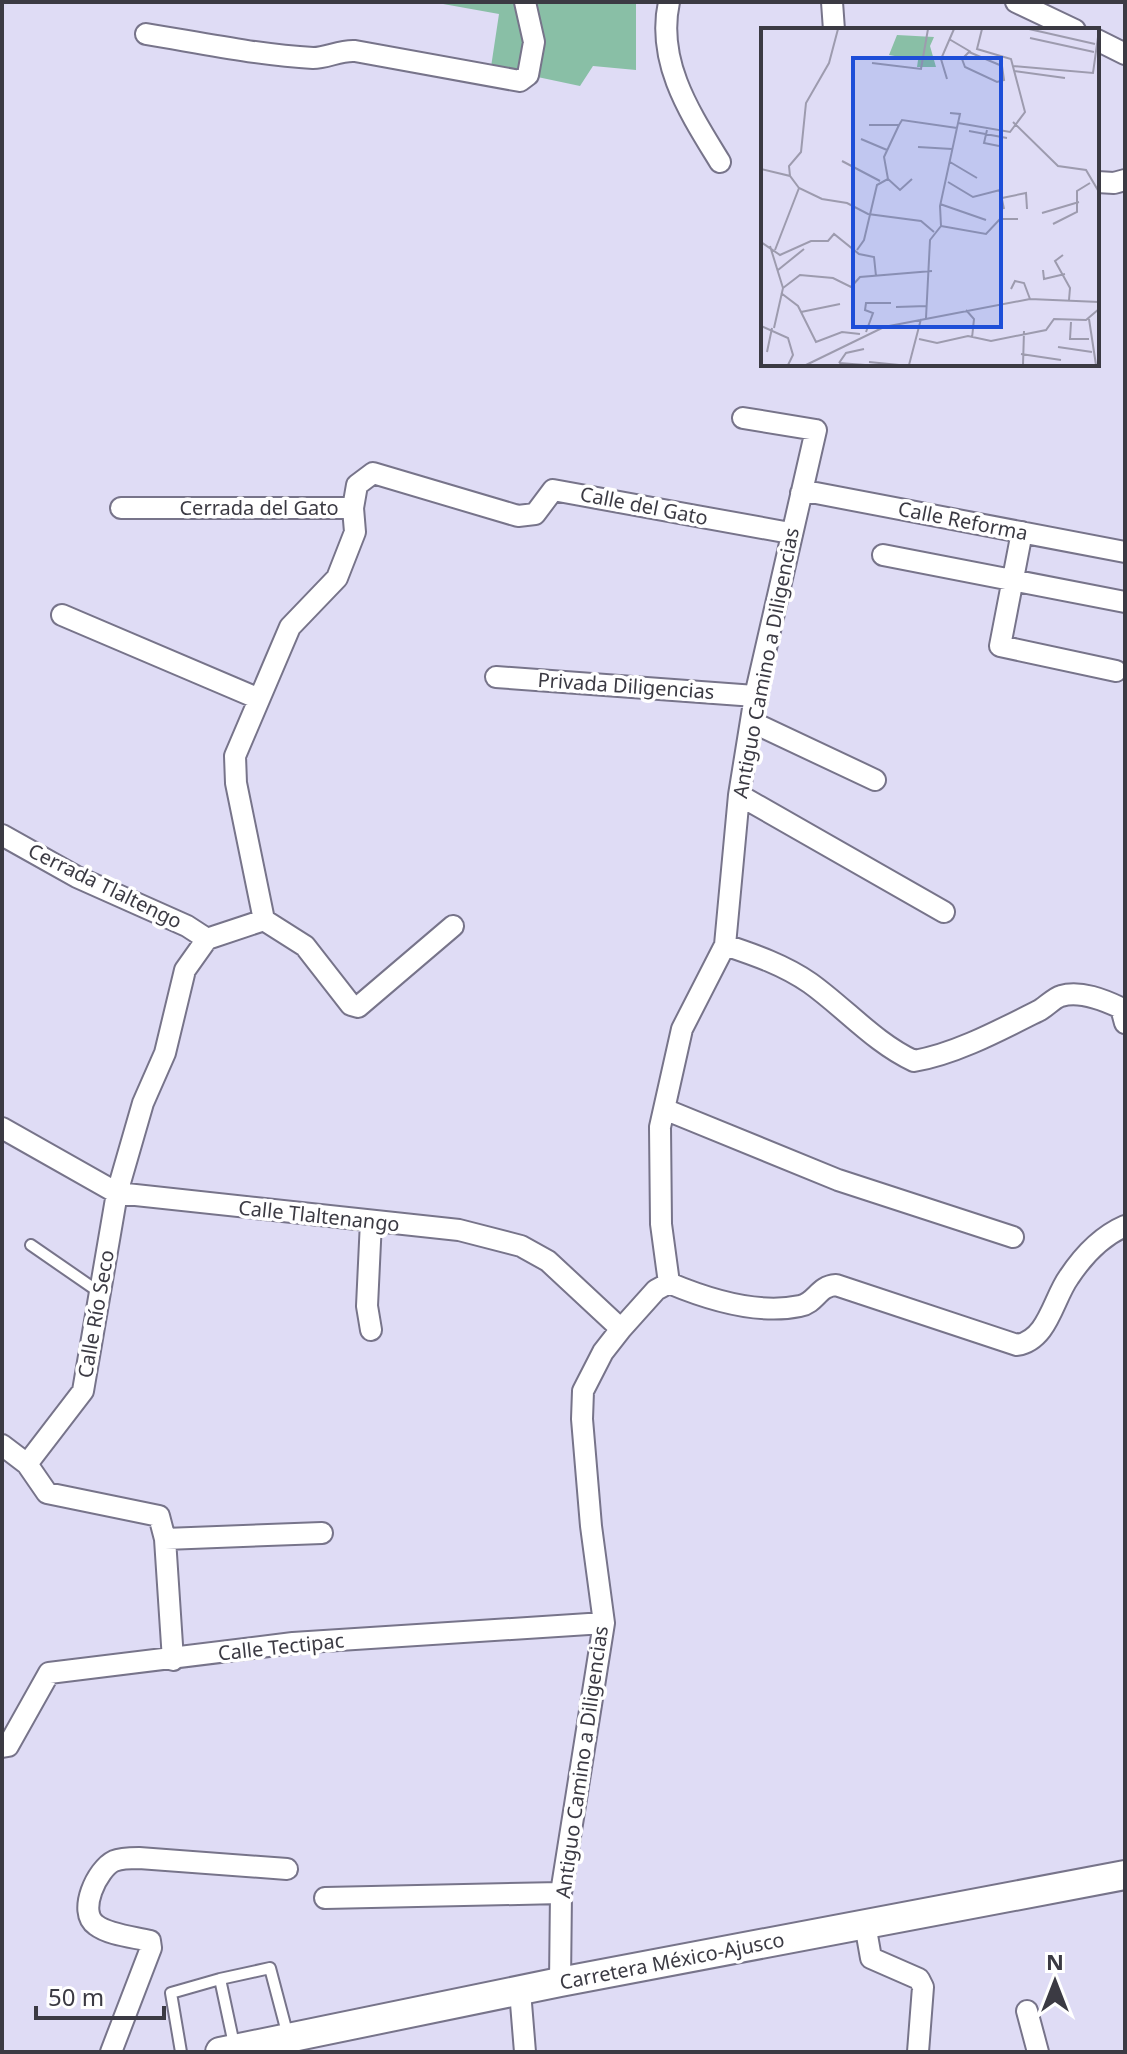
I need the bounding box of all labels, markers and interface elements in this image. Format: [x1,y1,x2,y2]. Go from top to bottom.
inset map [761,28,1099,366]
street label: Calle del Gato [578,480,710,531]
street label: Cerrada del Gato [179,494,339,521]
street label: Calle Reforma [896,495,1030,546]
street label: Antiguo Camino a Diligencias [726,525,805,800]
street label: Privada Diligencias [537,666,715,705]
street label: Cerrada Tlaltengo [24,837,187,934]
street label: Calle Tlaltenango [237,1194,401,1237]
street label: Calle Río Seco [71,1248,120,1380]
street label: Antiguo Camino a Diligencias [549,1624,614,1900]
street label: Calle Tectipac [217,1626,345,1667]
street label: Carretera México-Ajusco [557,1925,787,1996]
north arrow [1015,1942,1095,2022]
text: N [1046,1946,1064,1976]
scale bar [36,1970,164,2020]
text: 50 m [48,1980,104,2013]

